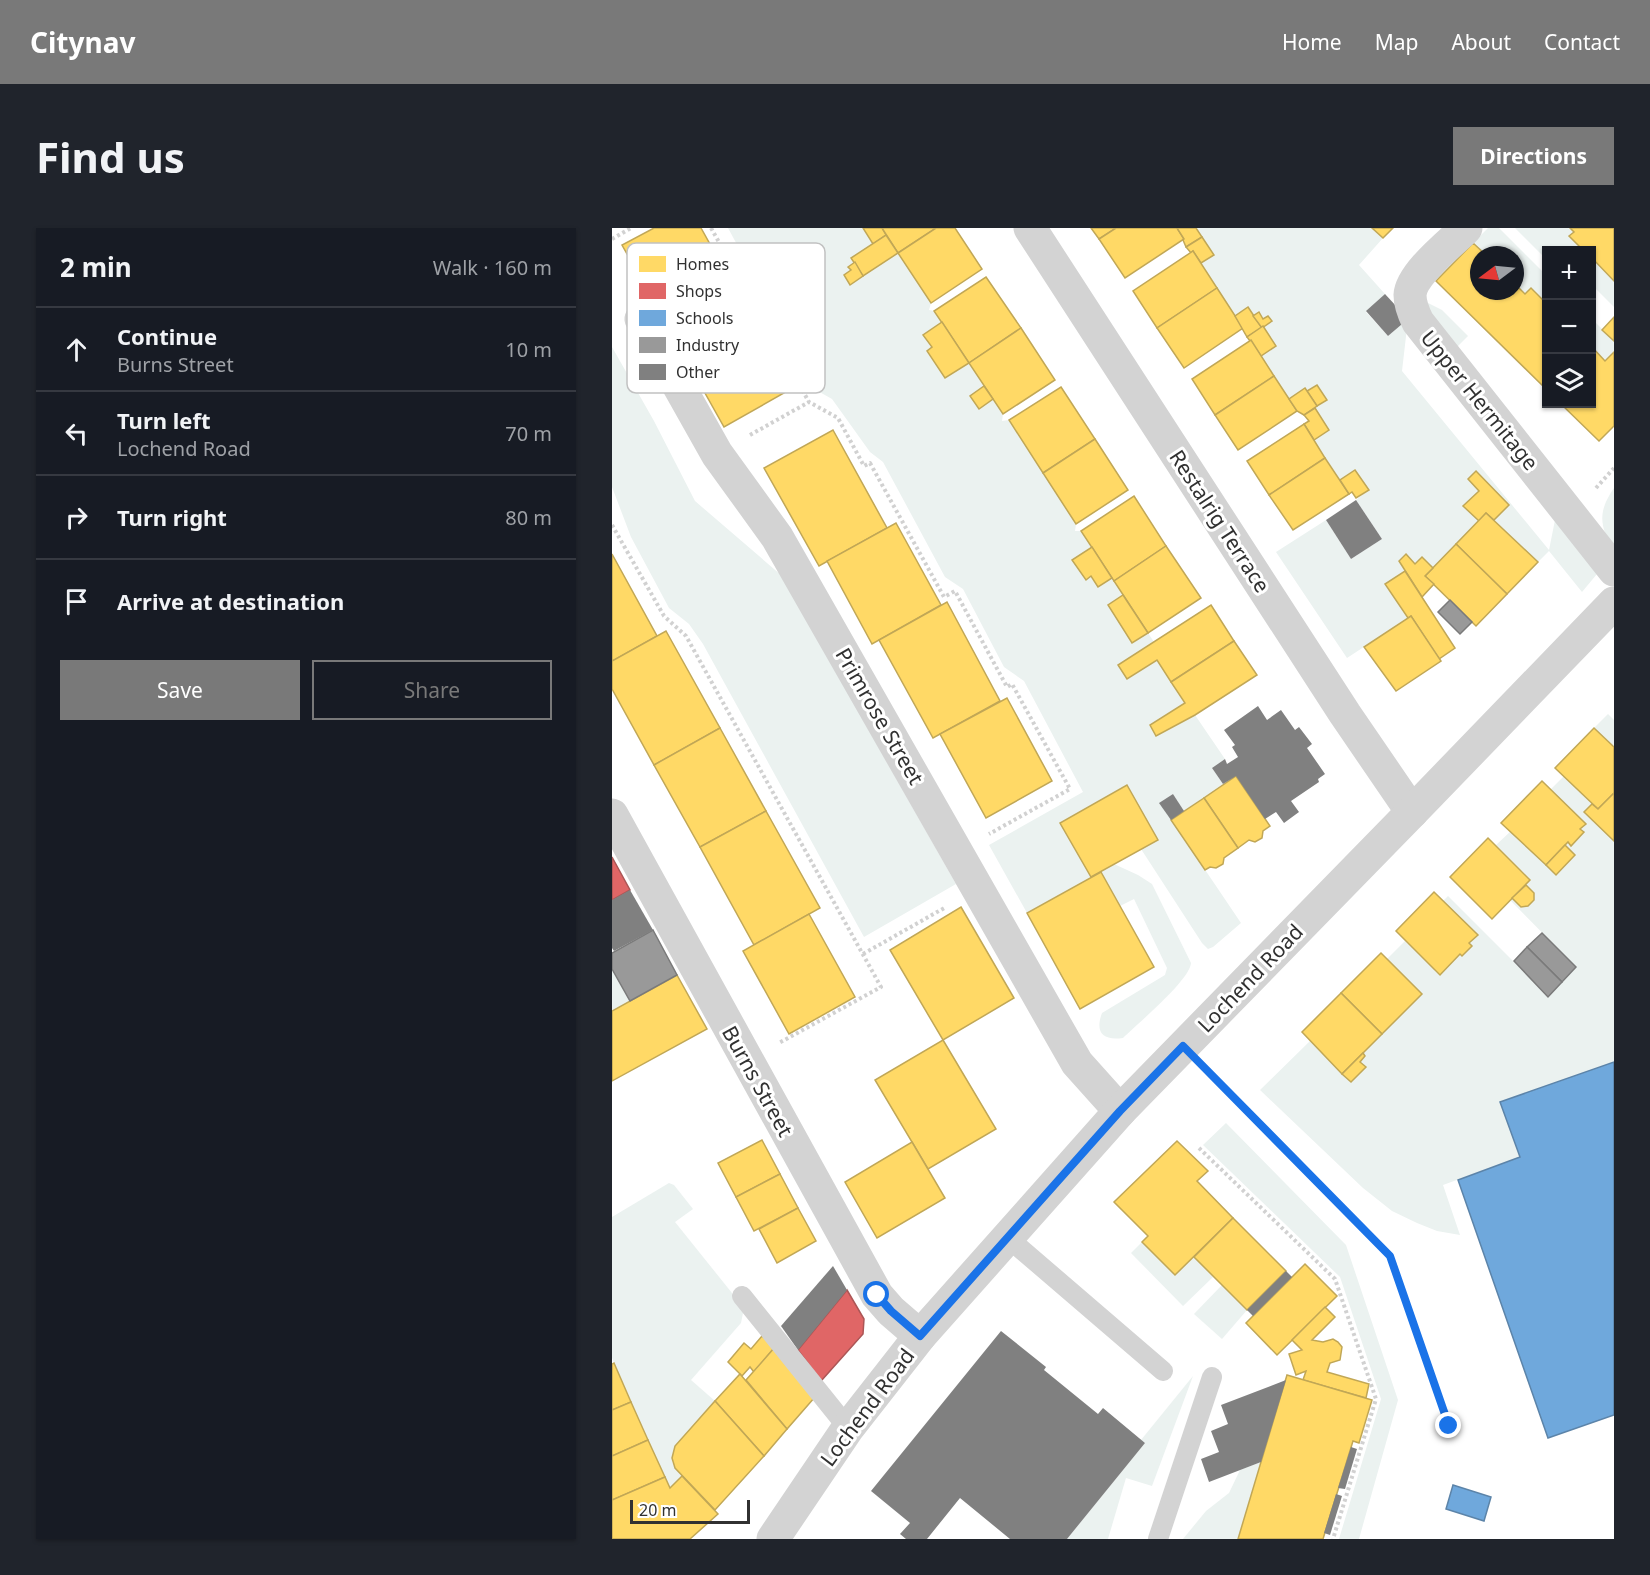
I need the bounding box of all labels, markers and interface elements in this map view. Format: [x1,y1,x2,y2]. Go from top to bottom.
text: Citynav [30,23,135,61]
text: Home [1282,28,1342,56]
text: Map [1375,28,1418,56]
text: About [1451,28,1511,56]
text: Contact [1544,28,1620,56]
button: Directions [1453,127,1614,185]
text: Find us [36,128,185,185]
legend [627,243,825,393]
north arrow [1470,246,1524,300]
map controls [1542,246,1596,408]
button: + [1542,246,1596,300]
text: 2 min [60,249,132,285]
text: Homes [676,253,729,275]
text: Walk · 160 m [433,254,552,281]
text: Shops [676,280,722,302]
button: − [1542,300,1596,354]
text: Schools [676,307,734,329]
text: Continue [117,321,217,351]
street label: Upper Hermitage [1415,324,1545,476]
icon: ahead [60,333,93,366]
text: Industry [676,334,740,356]
text: 10 m [505,336,552,363]
text: Burns Street [117,351,234,378]
button: layers [1542,354,1596,408]
text: Other [676,361,720,383]
text: Turn left [117,405,211,435]
icon: left [60,417,93,450]
text: 70 m [505,420,552,447]
text: Lochend Road [117,435,251,462]
street label: Restalrig Terrace [1163,444,1277,598]
icon: right [60,501,93,534]
text: Turn right [117,502,227,532]
text: 80 m [505,504,552,531]
icon: arrive [60,585,93,618]
text: Arrive at destination [117,586,344,616]
street label: Primrose Street [830,643,931,790]
button: Save [60,660,300,720]
button: Share [312,660,552,720]
street label: Lochend Road [1191,918,1309,1038]
street label: Burns Street [716,1021,800,1142]
route start [863,1281,889,1307]
street label: Lochend Road [814,1342,920,1472]
route end [1435,1412,1461,1438]
scale bar [630,1497,750,1524]
text: 20 m [639,1499,676,1521]

